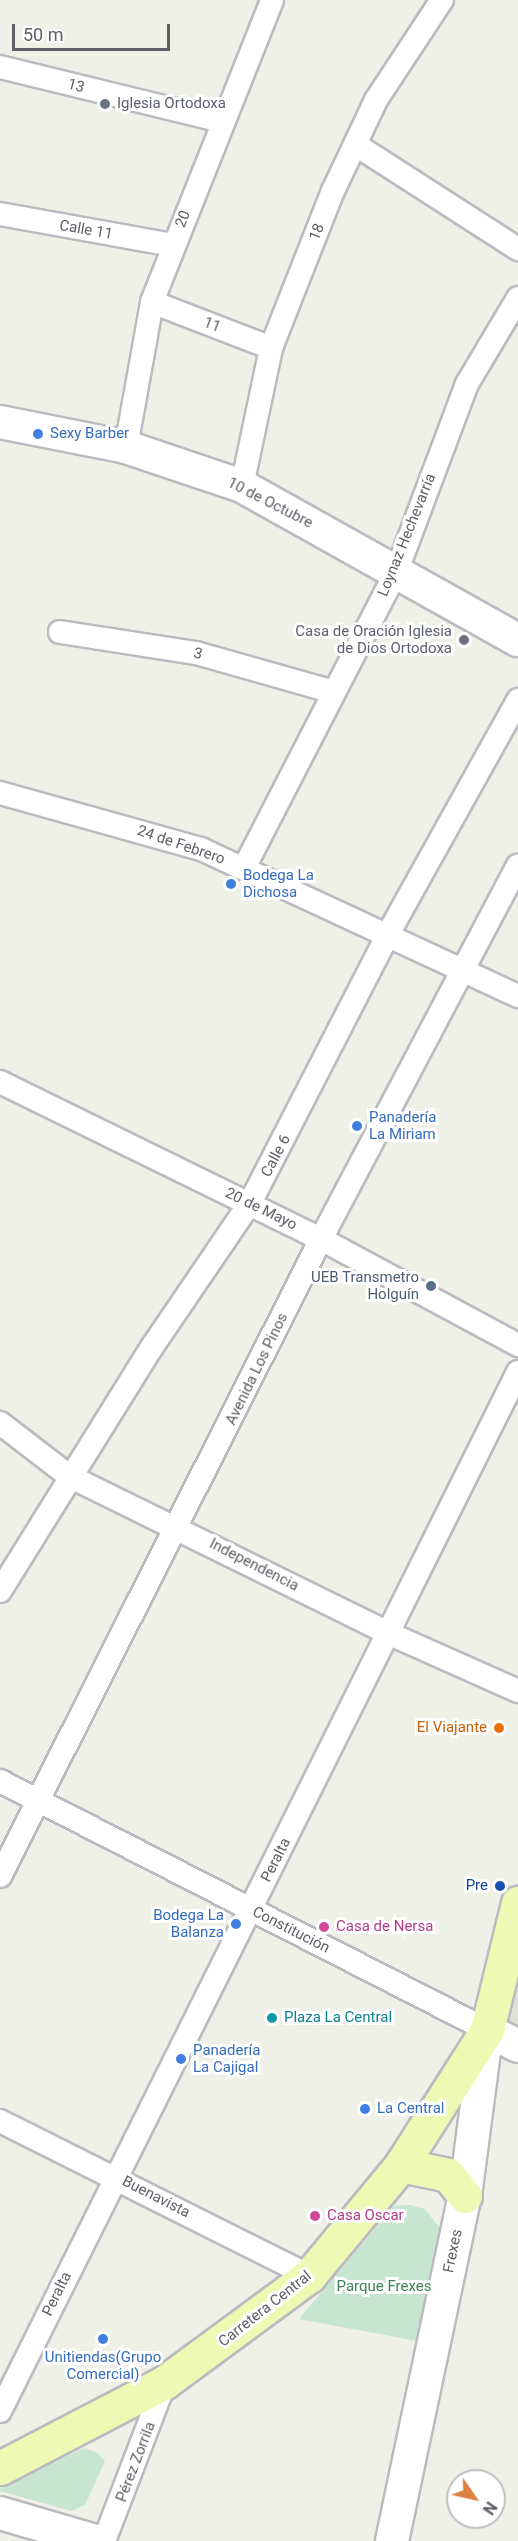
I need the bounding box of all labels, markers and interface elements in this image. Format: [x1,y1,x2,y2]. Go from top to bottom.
scale bar [15,12,172,50]
text: 50 m [23,24,63,45]
street label: 13 [66,75,86,97]
place label: Iglesia Ortodoxa [117,95,226,113]
marker: Iglesia Ortodoxa [98,97,112,111]
street label: 20 [171,208,195,230]
street label: Calle 11 [58,216,114,244]
street label: 18 [305,221,329,243]
street label: 11 [201,314,223,336]
place label: Sexy Barber [50,425,129,443]
marker: Sexy Barber [31,427,45,441]
street label: Loynaz Hechevarría [374,471,440,599]
street label: 10 de Octubre [224,474,316,532]
place label: Casa de Oración Iglesia de Dios Ortodoxa [295,622,452,657]
marker: Casa de Oración Iglesia de Dios Ortodoxa [457,633,471,647]
street label: 3 [192,644,204,664]
street label: 24 de Febrero [135,822,227,868]
place label: Bodega La Dichosa [243,866,314,901]
marker: Bodega La Dichosa [224,877,238,891]
place label: Panadería La Miriam [369,1108,436,1143]
marker: Panadería La Miriam [350,1119,364,1133]
street label: Calle 6 [257,1132,295,1180]
street label: 20 de Mayo [222,1184,300,1234]
place label: UEB Transmetro Holguín [311,1268,419,1303]
marker: UEB Transmetro Holguín [424,1279,438,1293]
street label: Avenida Los Pinos [222,1310,292,1428]
street label: Independencia [206,1535,302,1595]
place label: El Viajante [417,1719,487,1737]
marker: El Viajante [492,1721,506,1735]
street label: Peralta [257,1835,295,1885]
place label: Pre [466,1877,488,1895]
marker: Pre [493,1879,507,1893]
street label: Constitución [249,1903,333,1957]
place label: Bodega La Balanza [153,1906,224,1941]
marker: Bodega La Balanza [229,1917,243,1931]
place label: Casa de Nersa [336,1918,433,1936]
marker: Casa de Nersa [317,1920,331,1934]
place label: Plaza La Central [284,2009,392,2027]
marker: Plaza La Central [265,2011,279,2025]
place label: Panadería La Cajigal [193,2041,260,2076]
marker: Panadería La Cajigal [174,2052,188,2066]
place label: La Central [377,2100,444,2118]
marker: La Central [358,2102,372,2116]
street label: Buenavista [119,2172,193,2222]
place label: Casa Oscar [327,2207,404,2225]
marker: Casa Oscar [308,2209,322,2223]
street label: Frexes [440,2228,466,2274]
street label: Carretera Central [215,2267,315,2351]
street label: Peralta [39,2269,75,2319]
park label: Parque Frexes [337,2278,431,2296]
marker: Unitiendas(Grupo Comercial) [96,2332,110,2346]
place label: Unitiendas(Grupo Comercial) [45,2348,161,2383]
street label: Pérez Zorrila [112,2419,160,2505]
north arrow [446,2469,506,2529]
text: N [479,2498,501,2518]

